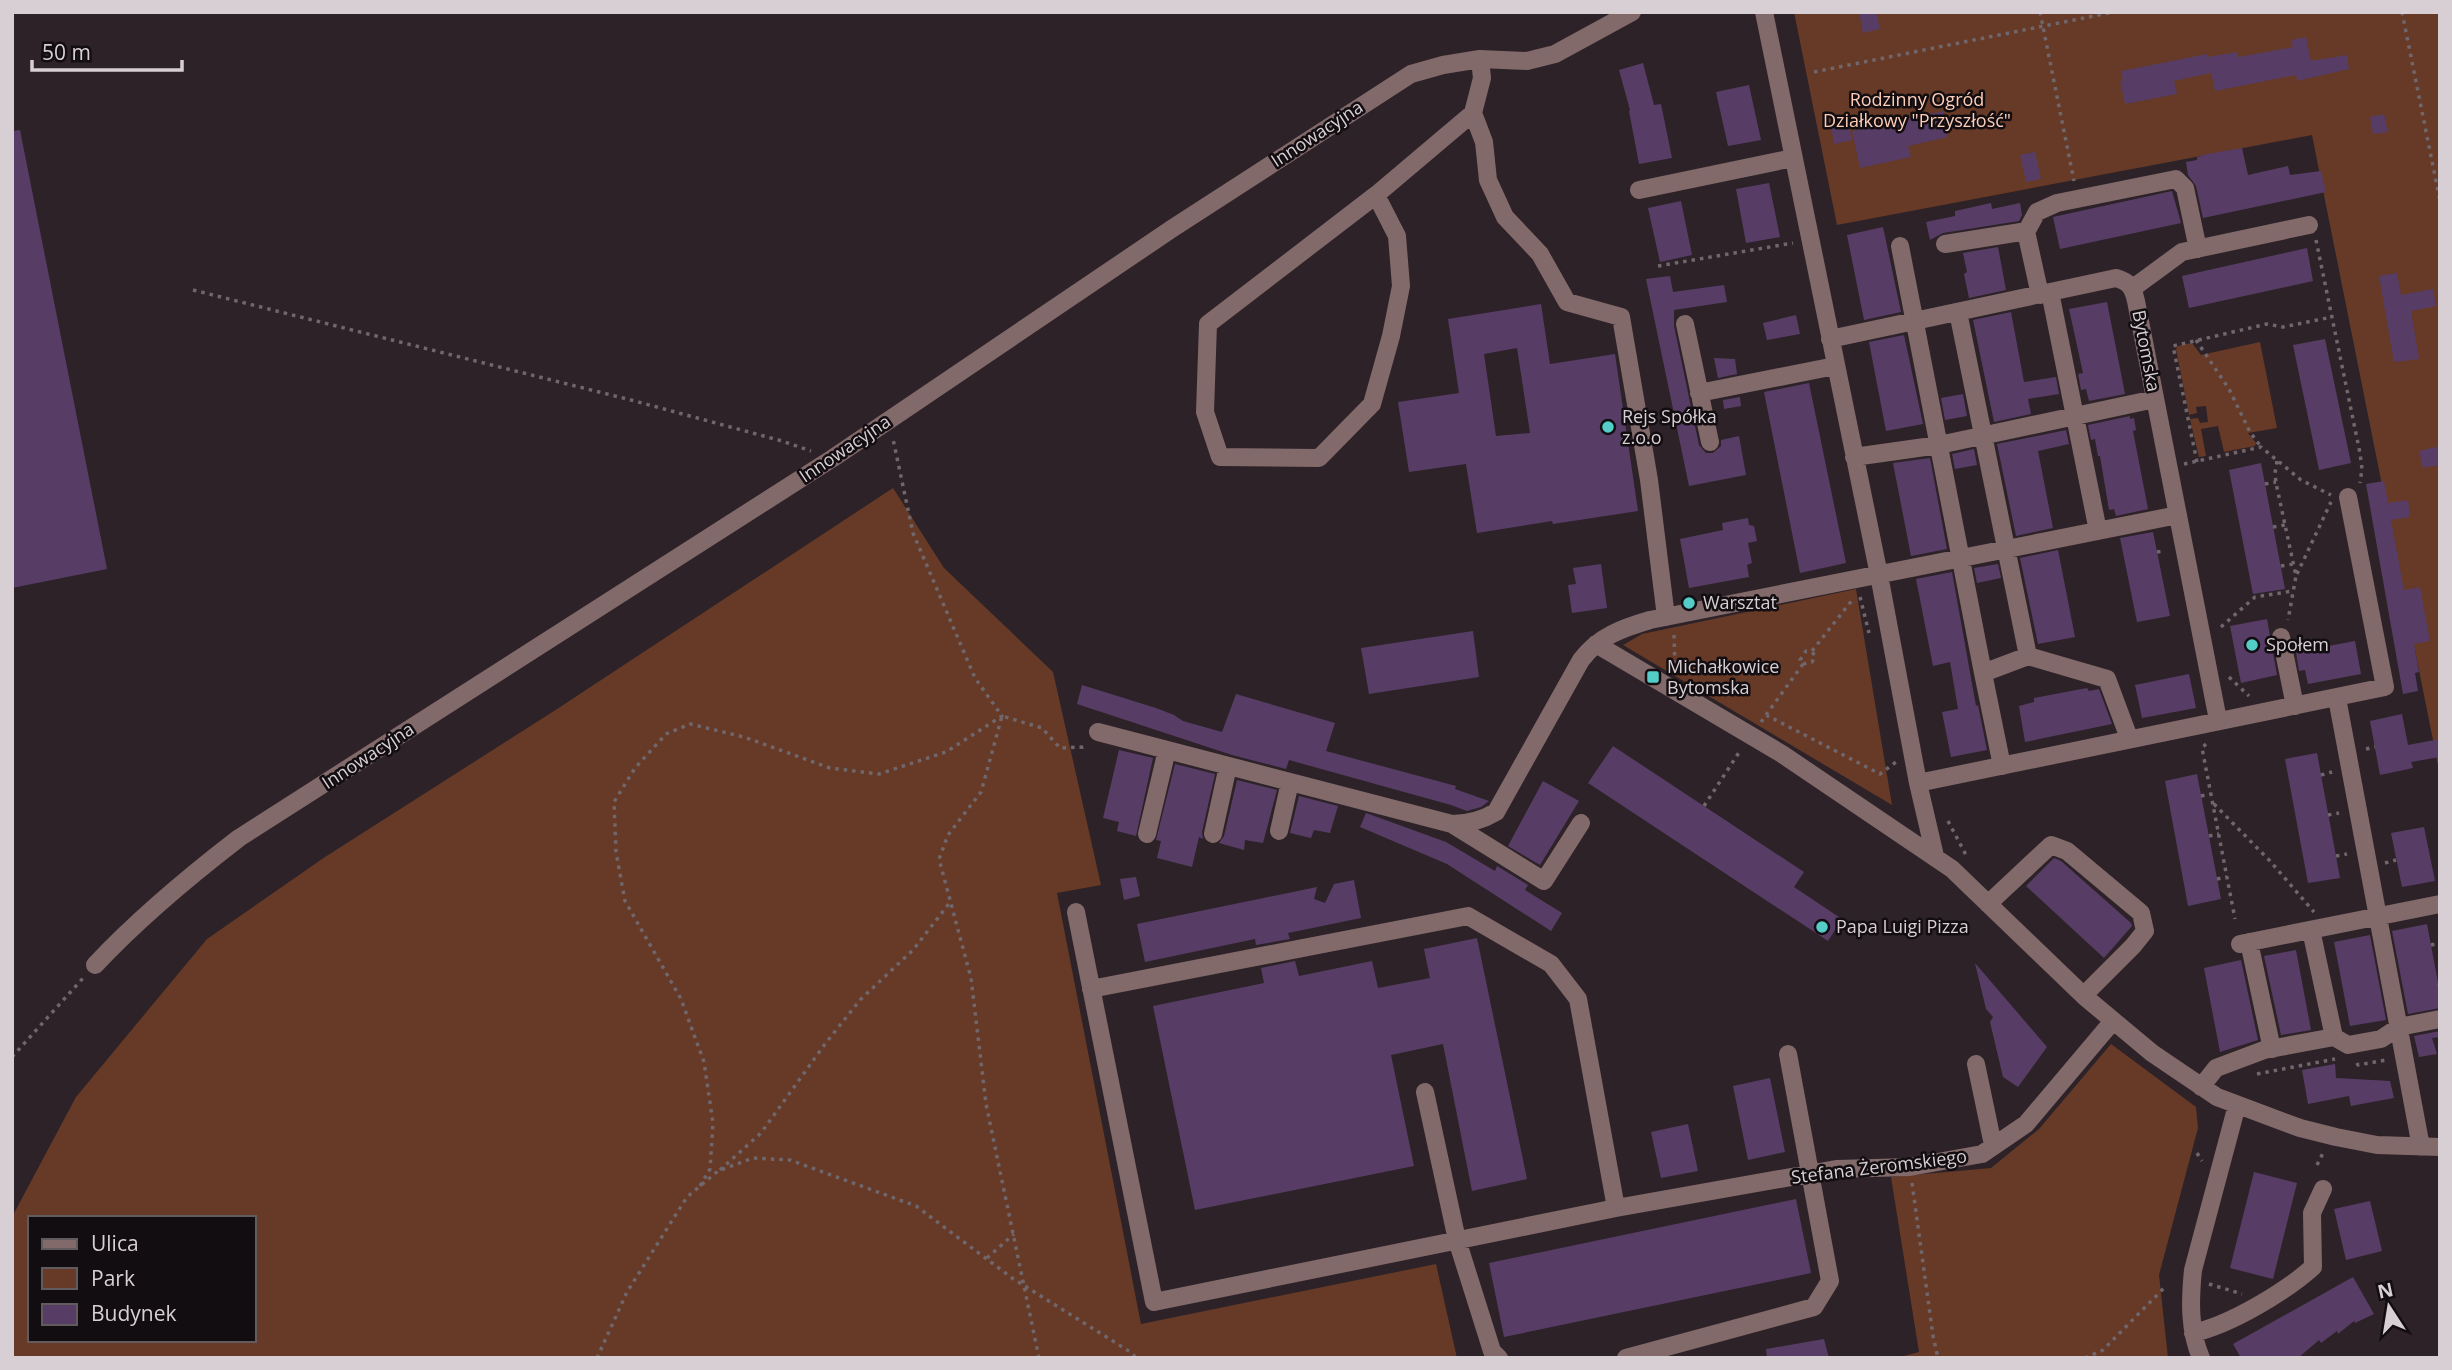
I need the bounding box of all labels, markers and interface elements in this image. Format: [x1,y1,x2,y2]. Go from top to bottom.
scale bar [32,28,182,72]
text: 50 m [42,38,91,66]
park label: Rodzinny Ogród Działkowy "Przyszłość" [1823,87,2011,132]
street label: Innowacyjna [1266,94,1367,172]
street label: Bytomska [2127,308,2167,394]
place label: Rejs Spółka z.o.o [1622,404,1717,449]
street label: Innowacyjna [794,409,895,488]
marker: Rejs Spółka z.o.o [1600,419,1616,435]
place label: Warsztat [1703,590,1777,614]
marker: Warsztat [1681,595,1697,611]
place label: Społem [2266,632,2329,656]
marker: Społem [2244,637,2260,653]
place label: Michałkowice Bytomska [1667,654,1779,699]
marker: Michałkowice Bytomska [1645,669,1661,685]
street label: Innowacyjna [317,716,418,794]
place label: Papa Luigi Pizza [1836,914,1969,938]
marker: Papa Luigi Pizza [1814,919,1830,935]
street label: Stefana Żeromskiego [1790,1143,1968,1189]
legend [28,1216,256,1342]
text: Ulica [91,1229,139,1257]
text: Park [91,1264,135,1292]
north arrow [2354,1272,2424,1342]
text: N [2375,1276,2396,1305]
text: Budynek [91,1299,177,1327]

